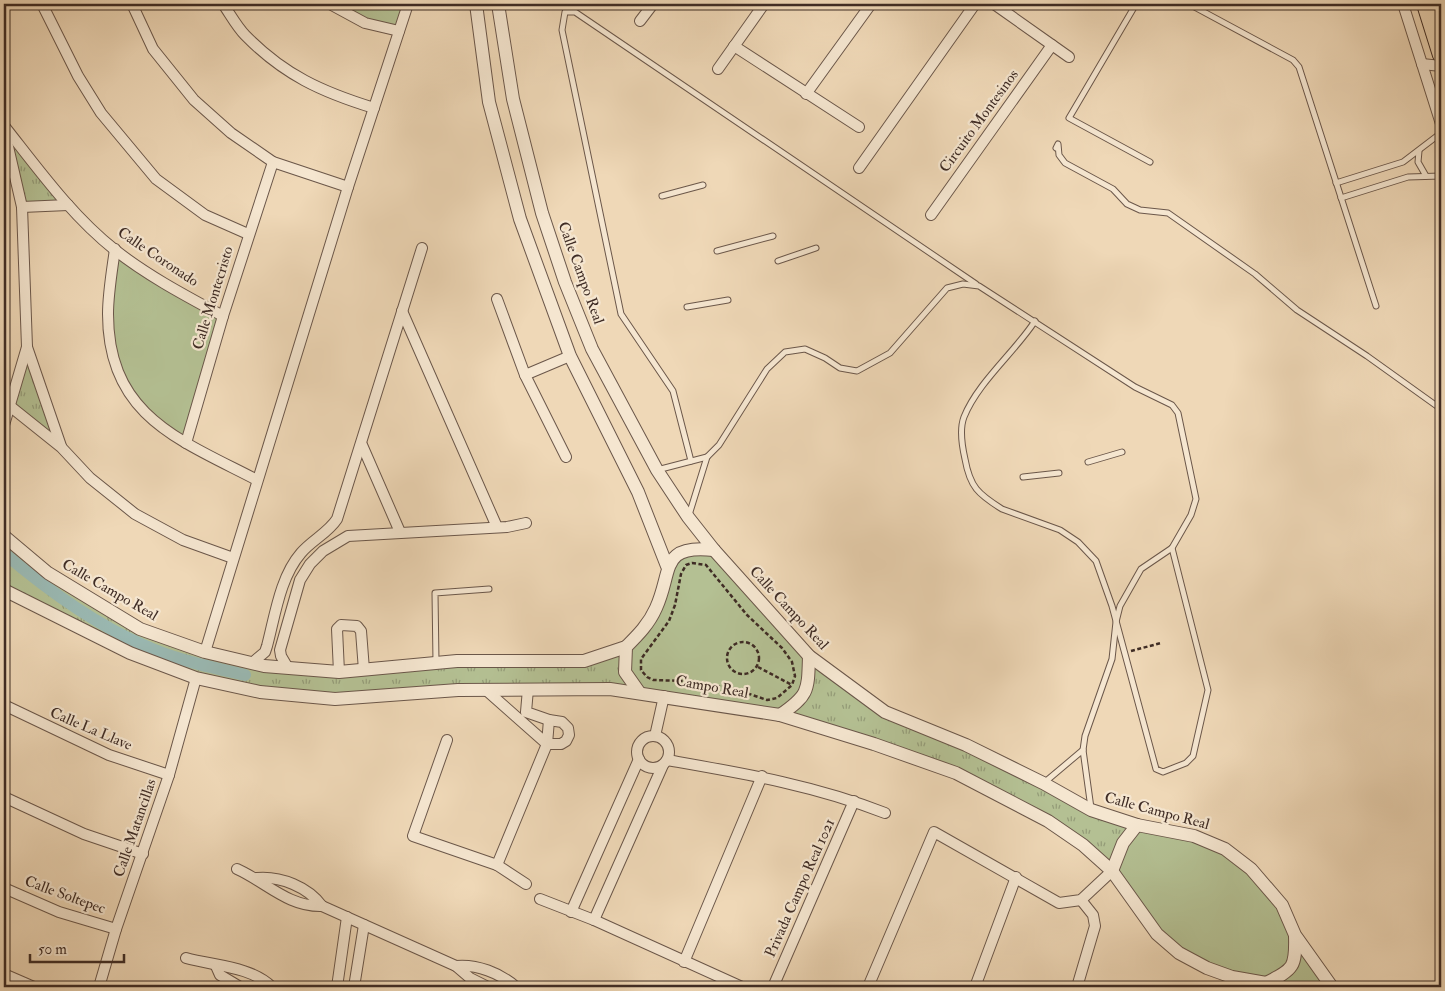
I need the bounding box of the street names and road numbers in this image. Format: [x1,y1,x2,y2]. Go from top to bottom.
street label: Circuito Montesinos [935,66,1023,176]
street label: Calle Campo Real [553,219,608,327]
street label: Calle Coronado [114,223,202,291]
street label: Calle Montecristo [188,244,238,352]
street label: Calle Campo Real [58,555,162,626]
street label: Calle Campo Real [745,562,833,655]
street label: Campo Real [674,671,750,704]
street label: Calle La Llave [47,703,135,755]
street label: Calle Matancillas [109,776,161,880]
street label: Calle Campo Real [1102,788,1212,835]
street label: Privada Campo Real 1021 [761,816,840,961]
street label: Calle Soltepec [22,872,108,919]

